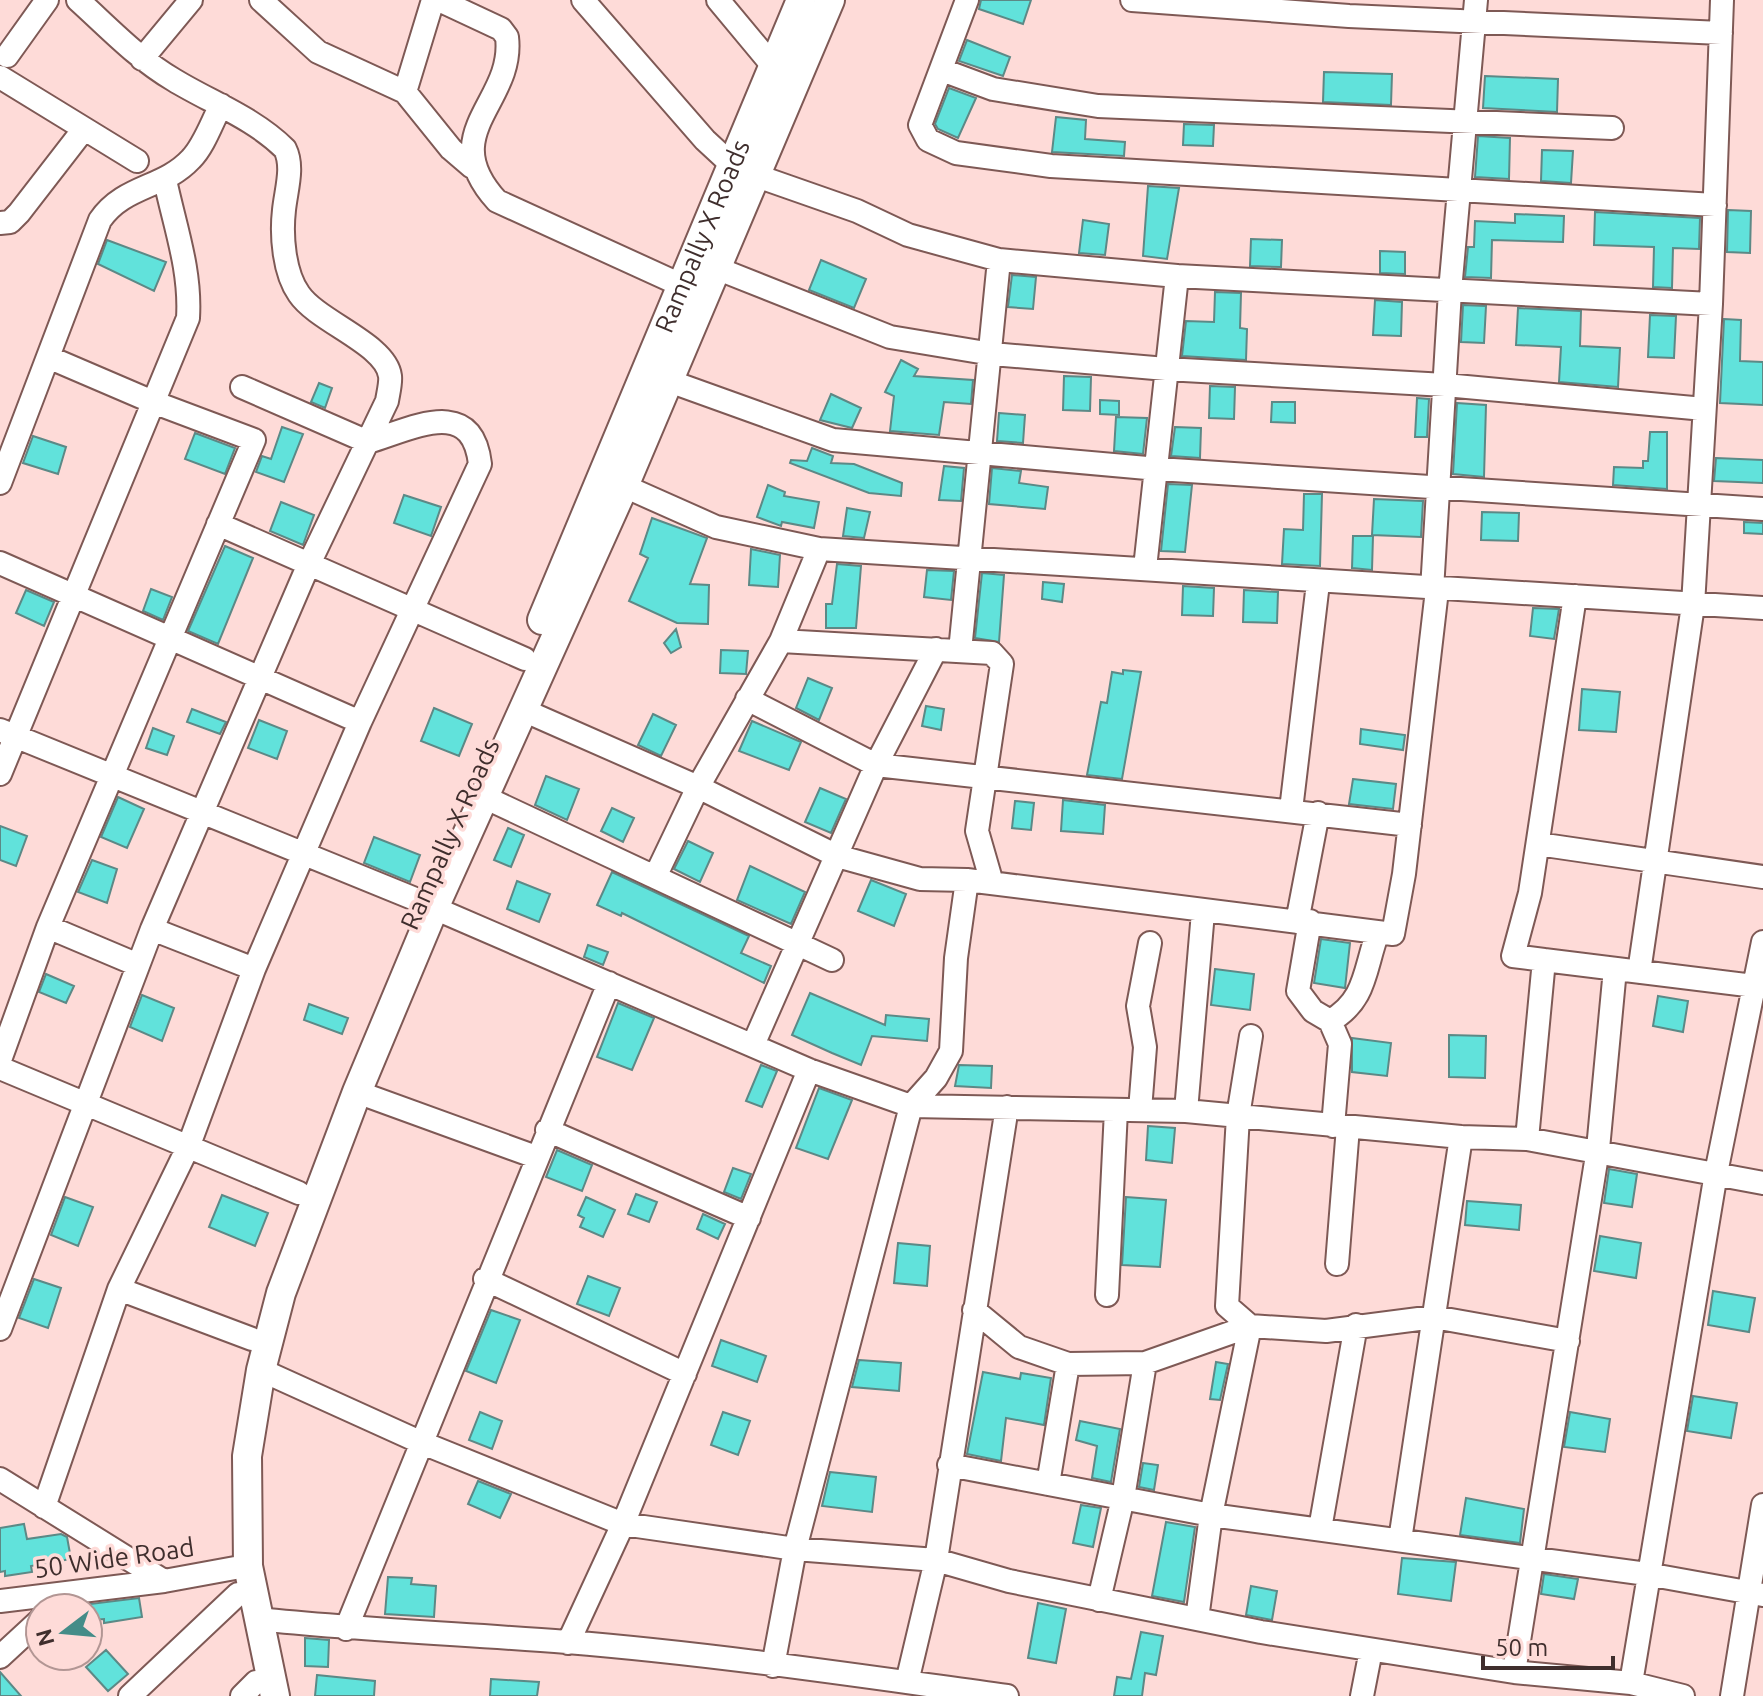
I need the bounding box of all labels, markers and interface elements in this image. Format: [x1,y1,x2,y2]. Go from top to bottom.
street label: Rampally X Roads [649,135,755,337]
street label: Rampally X Roads [394,734,505,934]
street label: 50 Wide Road [32,1532,196,1583]
north arrow [24,1592,104,1672]
scale bar [1483,1620,1613,1670]
text: N [30,1626,59,1649]
text: 50 m [1495,1634,1548,1661]

